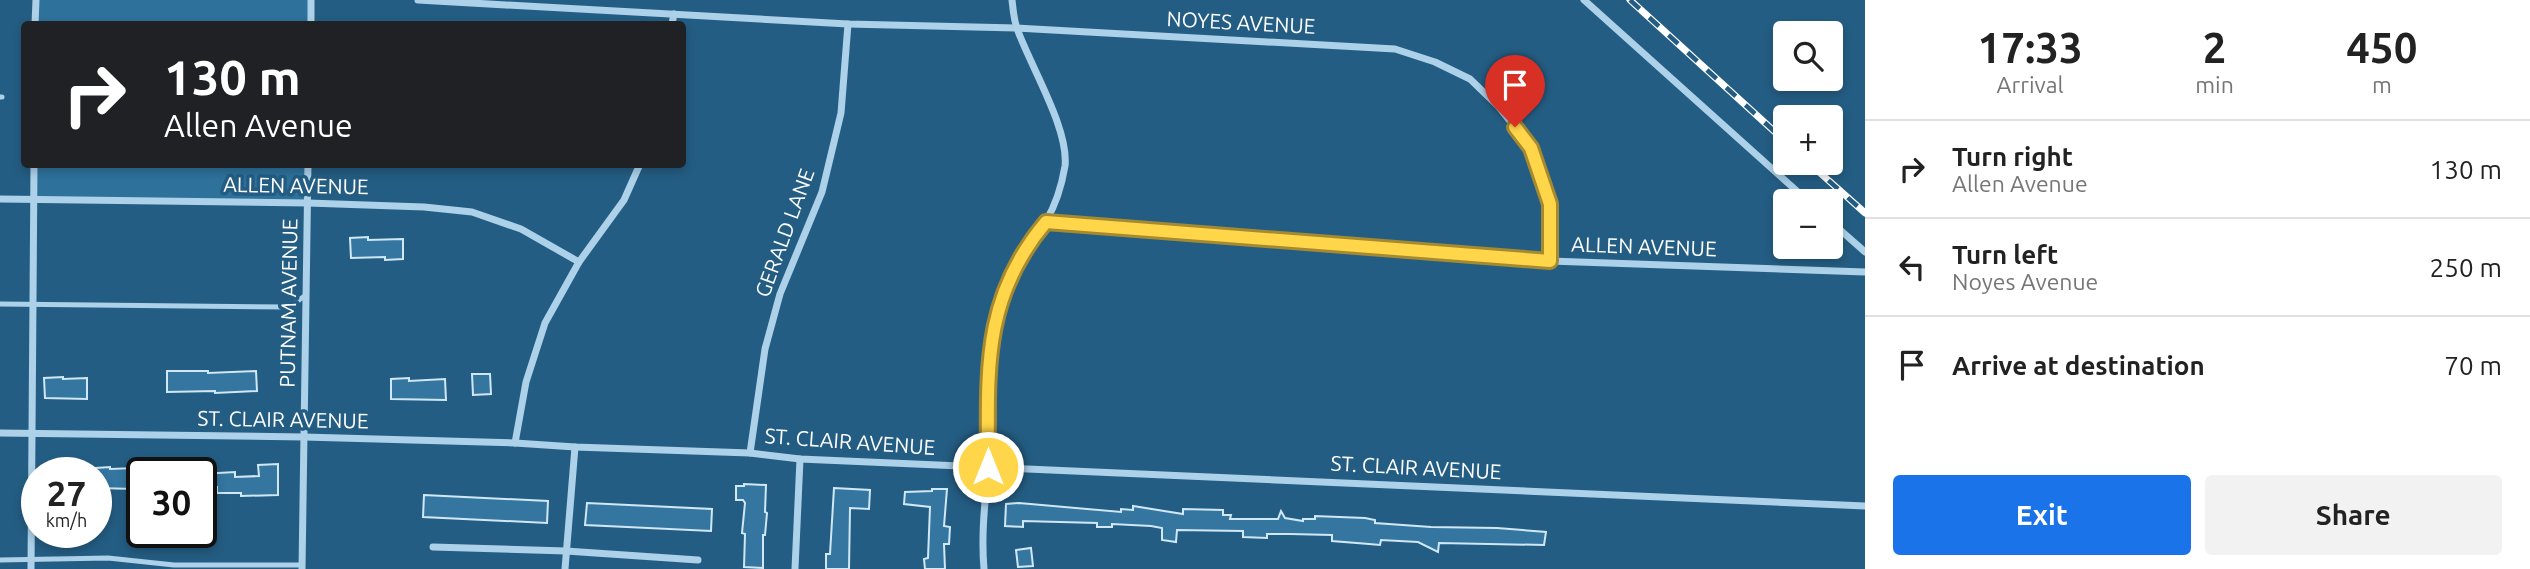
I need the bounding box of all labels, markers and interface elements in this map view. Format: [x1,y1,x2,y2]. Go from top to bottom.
street label: NOYES AVENUE [1166,6,1316,38]
map controls [1773,21,1843,259]
button: search [1773,21,1843,91]
text: 17:33 [1978,24,2083,71]
text: 2 [2203,24,2226,71]
text: 450 [2346,24,2417,71]
icon: right [49,49,140,140]
text: 130 m [164,49,301,104]
pin [1485,55,1545,127]
icon: arrive [1496,66,1534,104]
text: Arrival [1997,72,2064,97]
text: min [2195,72,2234,97]
text: m [2372,72,2392,97]
button: + [1773,105,1843,175]
text: Allen Avenue [164,107,353,143]
text: Turn right [1952,142,2073,171]
icon: right [1893,150,1931,188]
text: 130 m [2430,155,2502,184]
street label: GERALD LANE [750,165,818,300]
text: Allen Avenue [1952,171,2088,196]
street label: ALLEN AVENUE [223,172,369,198]
button: − [1773,189,1843,259]
street label: PUTNAM AVENUE [275,218,301,388]
street label: ALLEN AVENUE [1571,231,1717,261]
text: Turn left [1952,240,2058,269]
icon: left [1893,248,1931,286]
text: 250 m [2430,253,2502,282]
text: Noyes Avenue [1952,269,2098,294]
icon: arrive [1893,346,1931,384]
text: Arrive at destination [1952,351,2205,380]
text: 70 m [2444,351,2502,380]
street label: ST. CLAIR AVENUE [197,406,369,432]
street label: ST. CLAIR AVENUE [764,423,936,459]
position arrow [951,430,1025,504]
street label: ST. CLAIR AVENUE [1330,451,1502,483]
speed limit sign: 30 [126,457,217,548]
text: 27 [47,473,86,513]
button: Exit [1893,475,2191,555]
button: Share [2205,475,2502,555]
text: km/h [46,510,87,530]

